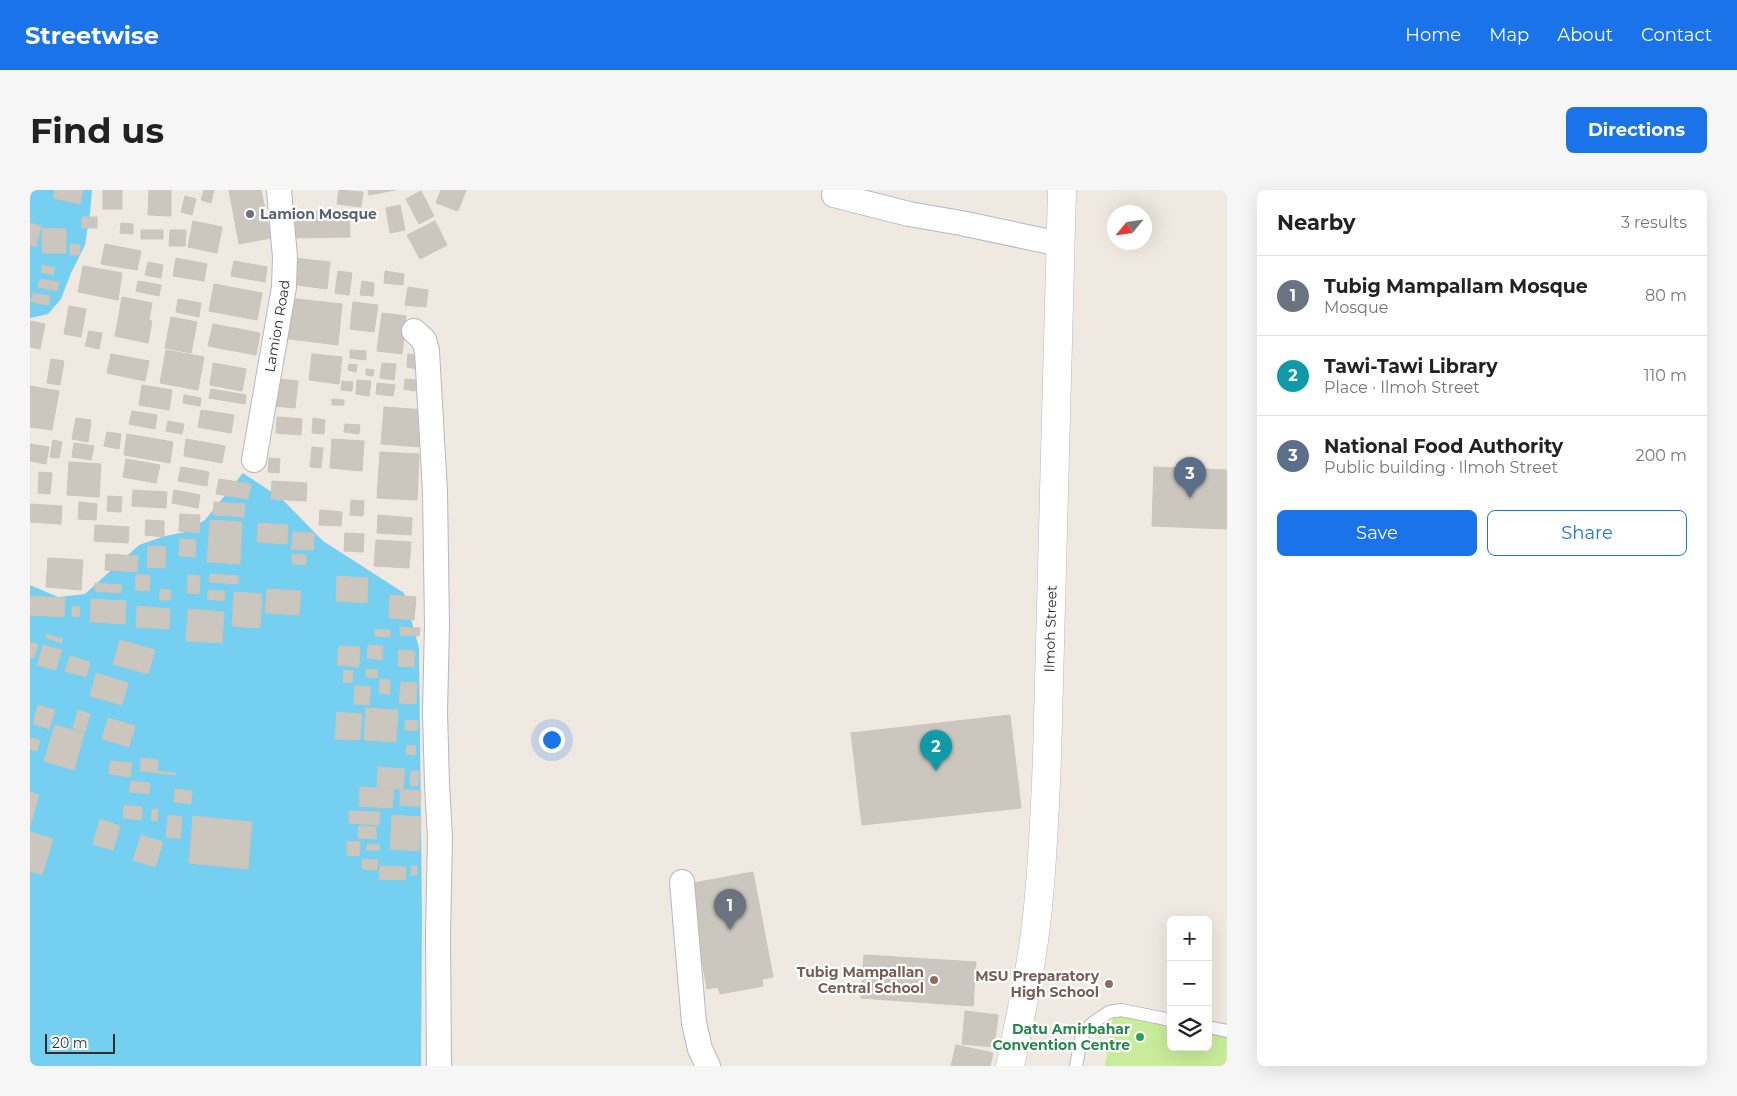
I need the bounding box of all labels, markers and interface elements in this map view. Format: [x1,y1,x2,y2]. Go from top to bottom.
text: Streetwise [25,21,159,50]
text: Home [1405,24,1461,46]
text: Map [1489,24,1529,46]
text: About [1557,24,1613,46]
text: Contact [1641,24,1712,46]
button: Directions [1566,107,1707,153]
text: Find us [30,109,164,152]
place label: Lamion Mosque [260,205,377,223]
north arrow [1107,205,1152,250]
marker: Lamion Mosque [244,208,256,220]
text: Nearby [1277,210,1356,235]
text: 3 results [1621,213,1687,232]
text: Tubig Mampallam Mosque [1324,275,1588,298]
street label: Lamion Road [260,279,293,374]
text: 1 [1290,286,1296,305]
text: 80 m [1645,286,1687,305]
text: Mosque [1324,298,1388,317]
text: Tawi-Tawi Library [1324,355,1498,378]
text: 2 [1288,366,1298,385]
text: 110 m [1644,366,1687,385]
text: Place · Ilmoh Street [1324,378,1480,397]
text: National Food Authority [1324,435,1563,458]
text: 3 [1288,446,1298,465]
text: 200 m [1636,446,1687,465]
pin: 3 [1174,457,1206,498]
text: Public building · Ilmoh Street [1324,458,1558,477]
button: Save [1277,510,1477,556]
button: Share [1487,510,1687,556]
street label: Ilmoh Street [1040,585,1061,673]
your location [539,727,565,753]
pin: 2 [920,730,952,771]
pin: 1 [714,889,746,930]
map controls [1167,916,1212,1051]
button: + [1167,916,1212,961]
button: − [1167,961,1212,1006]
place label: Tubig Mampallan Central School [797,963,924,997]
place label: MSU Preparatory High School [975,967,1100,1001]
marker: Tubig Mampallan Central School [928,974,940,986]
marker: MSU Preparatory High School [1103,978,1115,990]
button: layers [1167,1006,1212,1051]
place label: Datu Amirbahar Convention Centre [992,1020,1130,1054]
scale bar [45,1031,115,1054]
marker: Datu Amirbahar Convention Centre [1134,1031,1146,1043]
text: 20 m [52,1034,88,1052]

